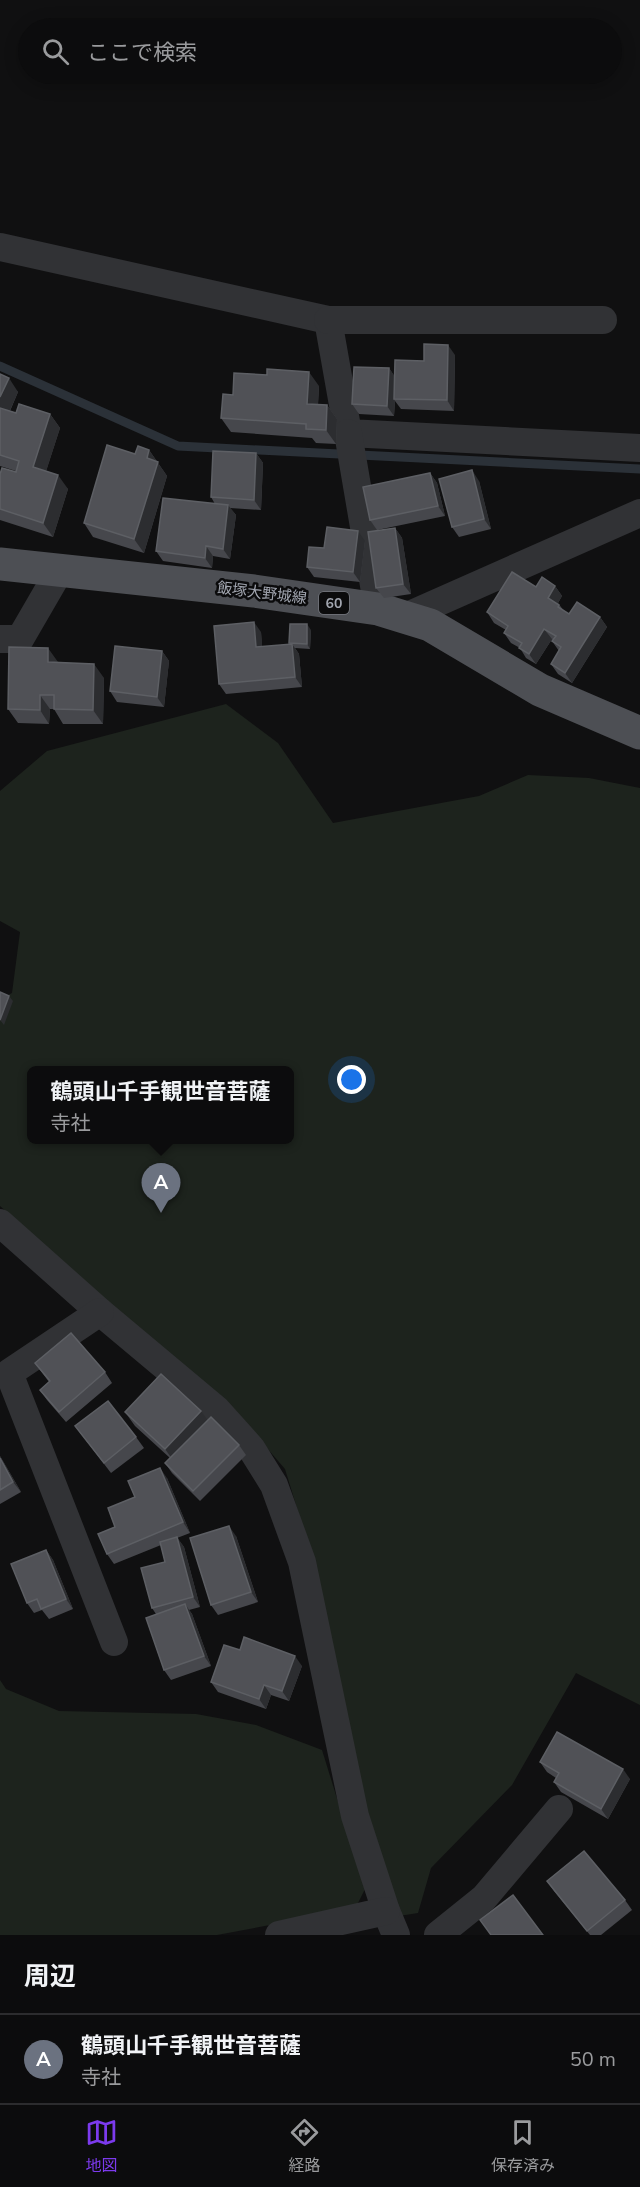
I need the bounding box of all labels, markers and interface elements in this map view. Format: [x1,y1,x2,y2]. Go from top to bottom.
search box [18,18,622,84]
icon: search [39,35,72,68]
text: ここで検索 [87,38,197,68]
street label: 飯塚大野城線 [216,578,308,608]
road number: 60 [319,592,349,614]
your location [337,1065,366,1094]
popup [27,1066,294,1144]
text: 鶴頭山千手観世音菩薩 [50,1077,271,1107]
text: 寺社 [50,1110,90,1137]
pin: A [142,1164,180,1213]
text: 周辺 [24,1959,76,1994]
text: 鶴頭山千手観世音菩薩 [81,2031,301,2061]
text: A [36,2046,51,2073]
text: 50 m [570,2046,616,2073]
text: 寺社 [81,2064,121,2091]
tab: 地図 [85,2116,118,2177]
tab: 経路 [288,2116,321,2177]
tab: 保存済み [491,2116,555,2177]

